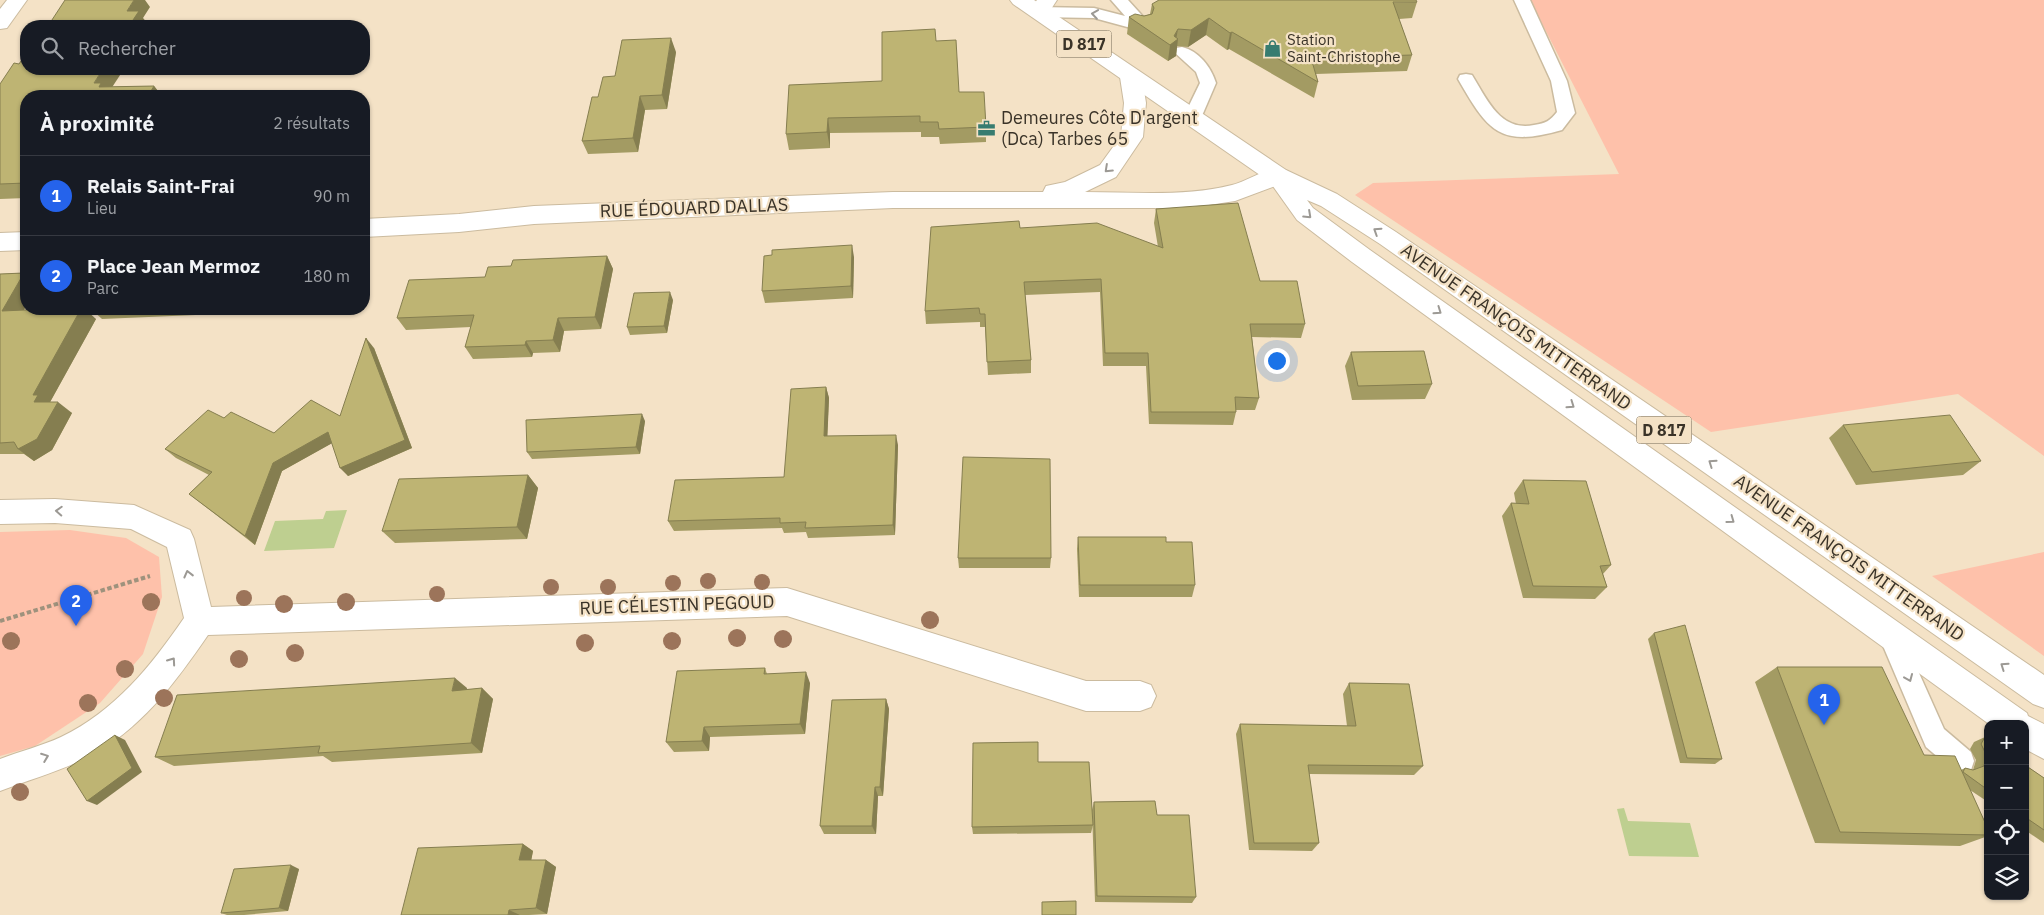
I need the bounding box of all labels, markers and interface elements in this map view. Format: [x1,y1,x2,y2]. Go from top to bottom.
one-way arrow [1090,9,1098,20]
search box [20,20,370,75]
place label: Station Saint-Christophe [1287,30,1401,66]
road number: D 817 [1056,31,1112,58]
icon: search [38,34,66,62]
text: Rechercher [78,36,176,60]
shop icon: Station Saint-Christophe [1263,39,1283,59]
place label: Demeures Côte D'argent (Dca) Tarbes 65 [1001,106,1198,150]
text: À proximité [40,109,154,137]
text: 2 résultats [273,113,350,133]
office icon: Demeures Côte D'argent (Dca) Tarbes 65 [977,118,997,138]
one-way arrow [1105,163,1114,172]
text: Relais Saint-Frai [87,174,235,198]
text: 1 [51,186,61,206]
text: 90 m [313,186,350,206]
street label: RUE ÉDOUARD DALLAS [599,193,789,222]
text: Lieu [87,198,117,218]
one-way arrow [1302,209,1311,218]
one-way arrow [1374,228,1383,237]
street label: AVENUE FRANÇOIS MITTERRAND [1397,238,1636,415]
text: Place Jean Mermoz [87,254,260,278]
text: 2 [51,266,61,286]
text: 180 m [303,266,350,286]
text: Parc [87,278,119,298]
one-way arrow [1432,305,1442,314]
your location [1264,348,1290,374]
one-way arrow [1565,399,1575,408]
road number: D 817 [1636,416,1692,444]
one-way arrow [1708,460,1718,469]
street label: AVENUE FRANÇOIS MITTERRAND [1730,469,1969,646]
one-way arrow [54,506,62,517]
one-way arrow [1726,514,1735,523]
one-way arrow [183,569,194,578]
pin: 2 [60,585,92,626]
street label: RUE CÉLESTIN PEGOUD [579,590,775,619]
one-way arrow [166,657,175,667]
one-way arrow [2000,663,2010,672]
one-way arrow [1903,673,1914,682]
pin: 1 [1808,684,1840,725]
map controls [1984,720,2029,900]
button: + [1984,720,2029,765]
one-way arrow [41,753,49,763]
button: − [1984,765,2029,810]
button: locate [1984,810,2029,855]
button: layers [1984,855,2029,900]

